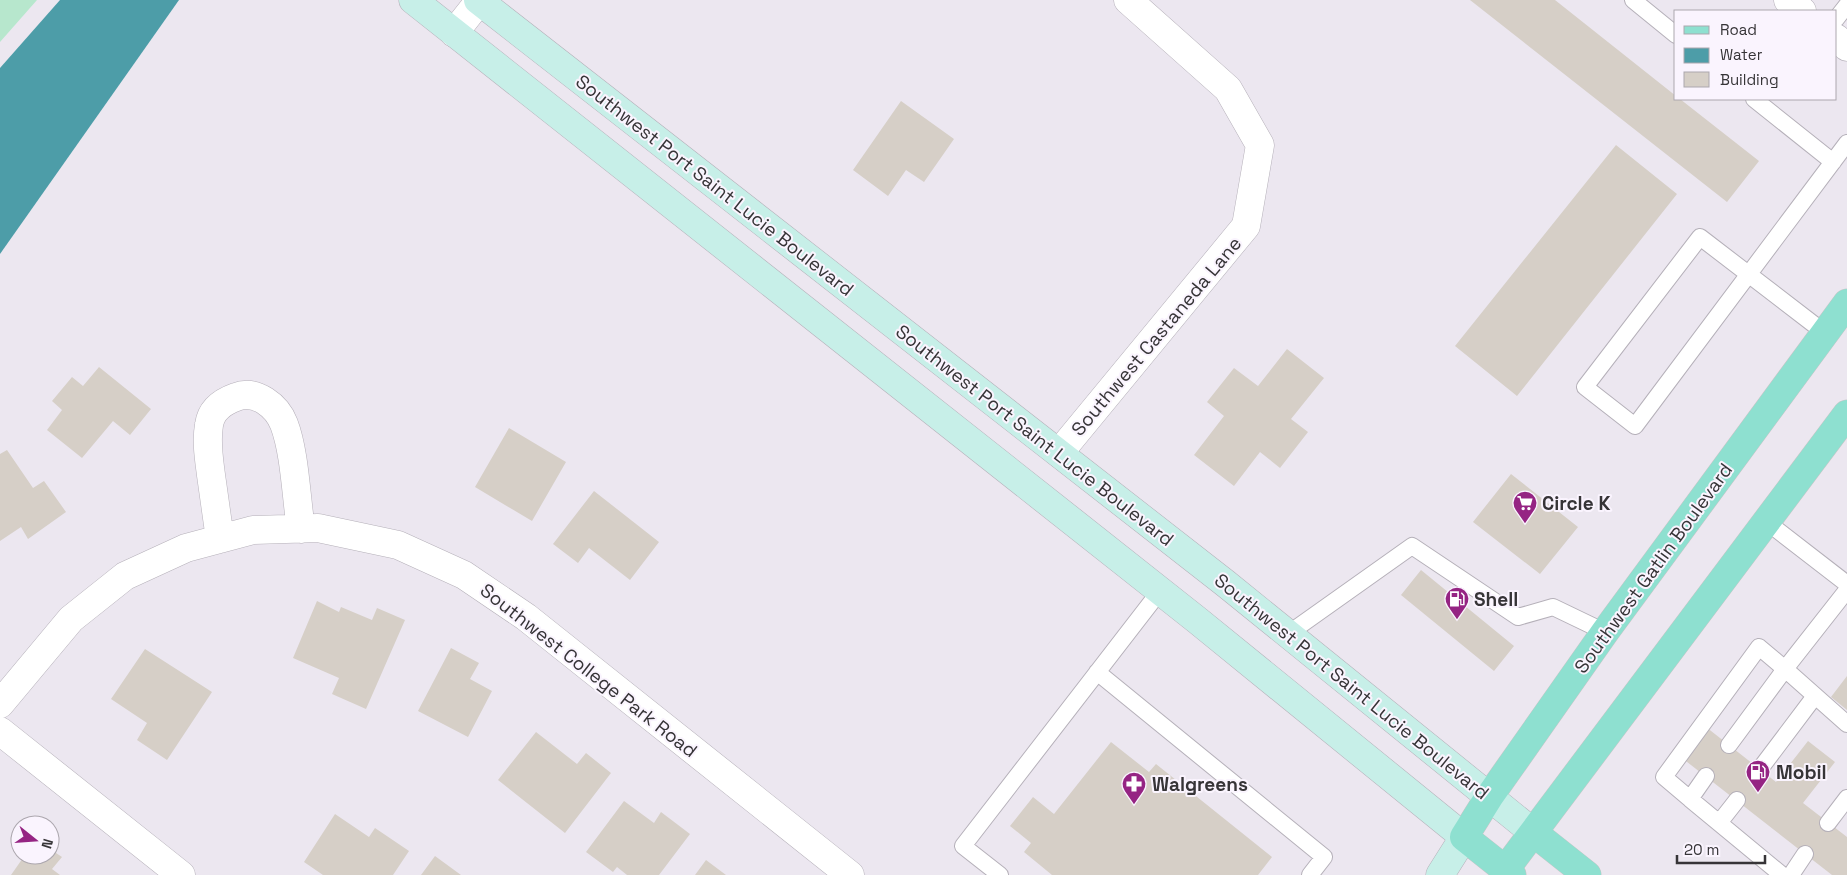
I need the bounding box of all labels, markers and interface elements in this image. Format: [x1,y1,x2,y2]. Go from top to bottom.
legend [1674,10,1837,100]
text: Road [1720,20,1757,39]
text: Water [1720,45,1763,64]
street label: Southwest Port Saint Lucie Boulevard [571,69,859,302]
text: Building [1720,70,1779,89]
street label: Southwest Castaneda Lane [1066,232,1247,441]
street label: Southwest Port Saint Lucie Boulevard [891,319,1179,552]
street label: Southwest Gatlin Boulevard [1569,458,1738,678]
supermarket icon: Circle K [1512,490,1538,524]
place label: Circle K [1542,491,1610,516]
street label: Southwest Port Saint Lucie Boulevard [1209,568,1494,805]
street label: Southwest College Park Road [475,578,702,763]
fuel station icon: Shell [1444,586,1470,620]
place label: Shell [1474,587,1518,612]
fuel station icon: Mobil [1745,759,1771,793]
place label: Mobil [1776,760,1827,785]
pharmacy icon: Walgreens [1121,771,1147,805]
place label: Walgreens [1152,772,1248,797]
north arrow [10,815,60,865]
scale bar [1677,832,1764,864]
text: N [37,837,57,851]
text: 20 m [1684,840,1719,859]

